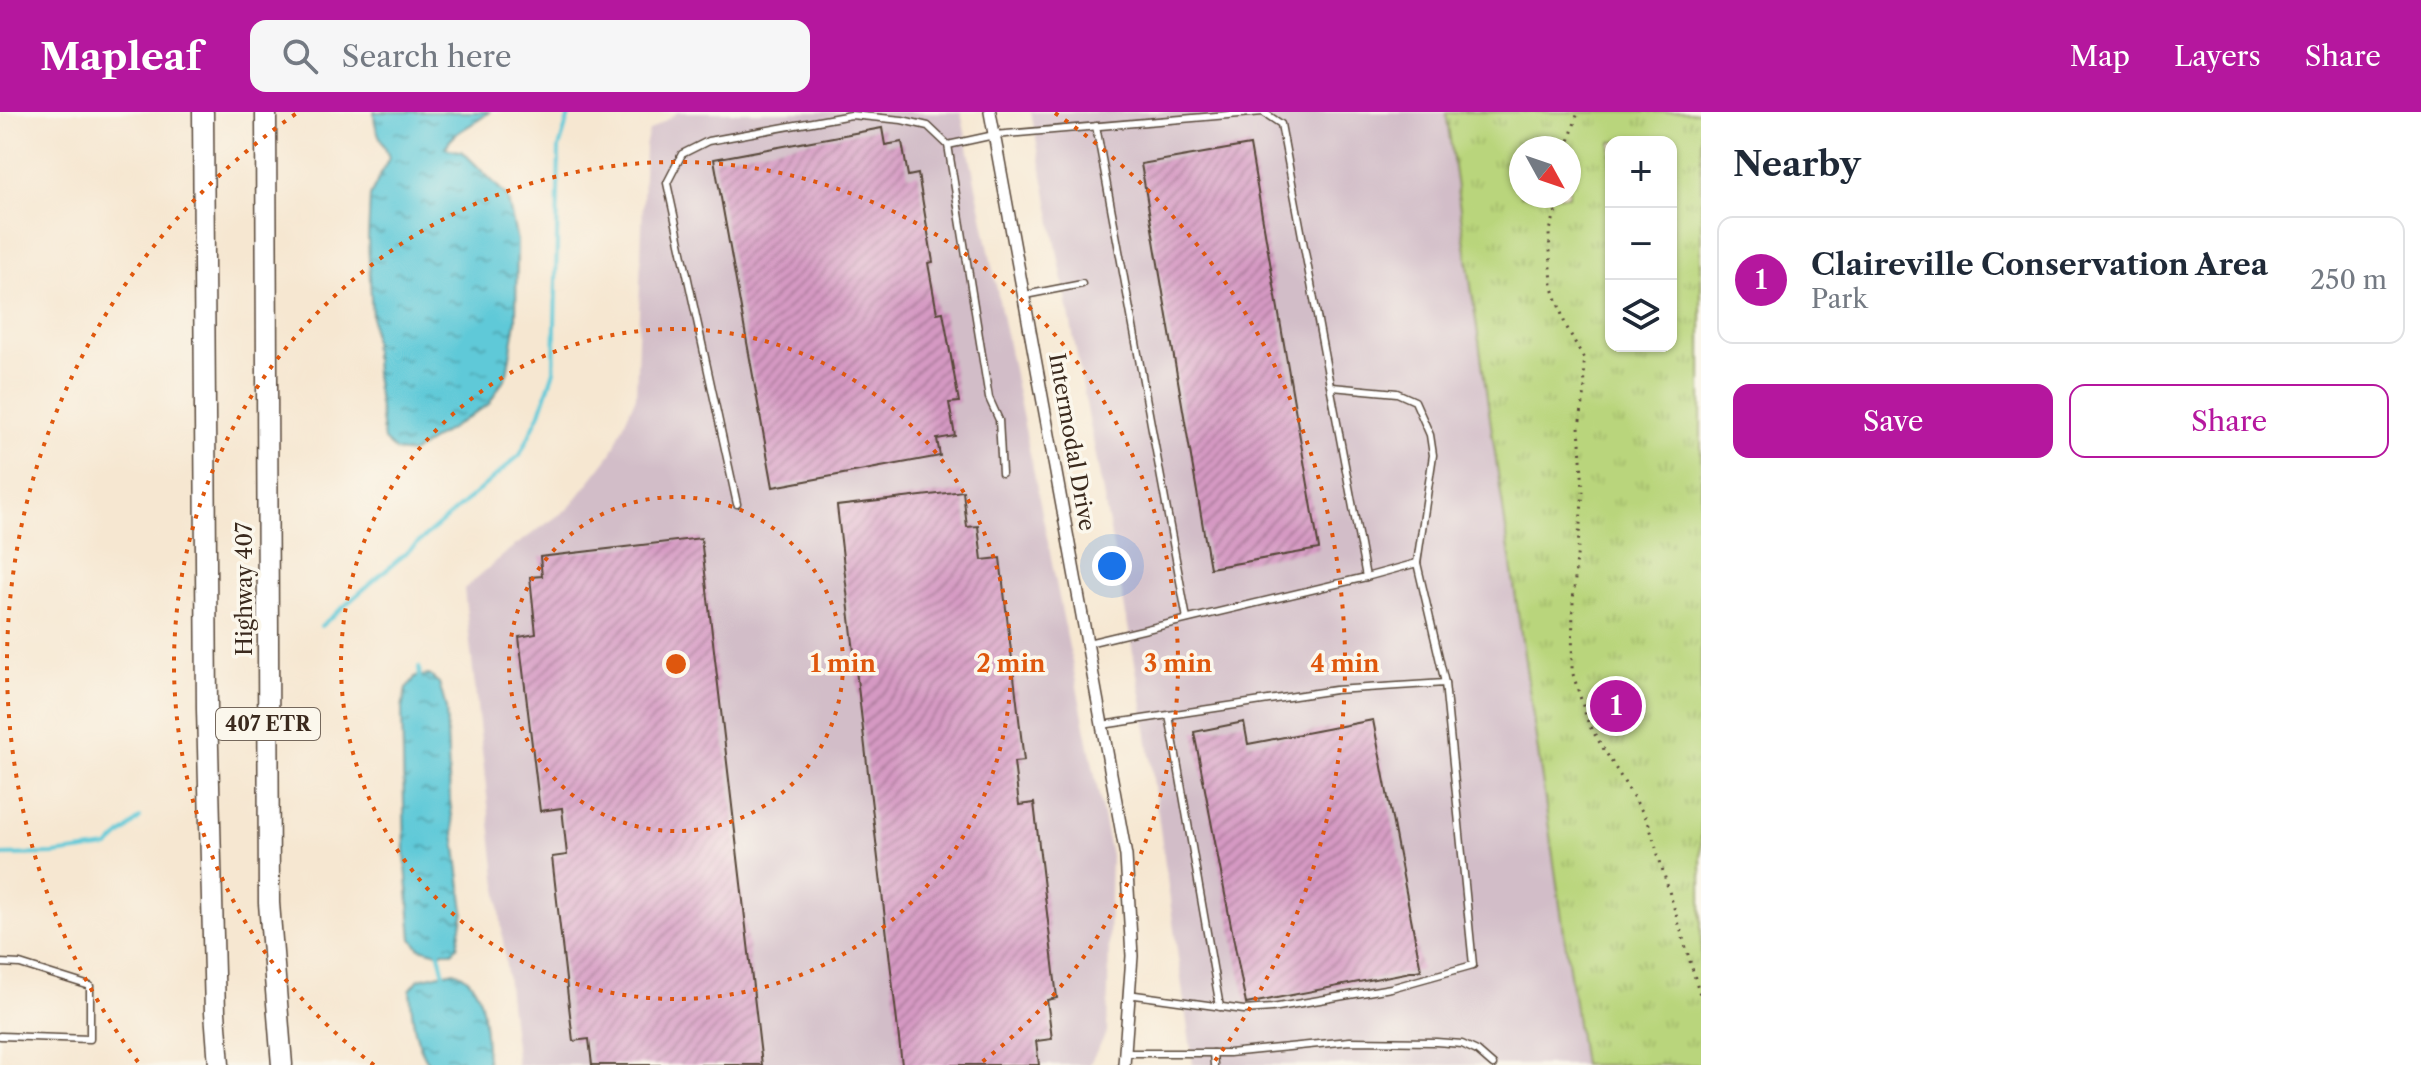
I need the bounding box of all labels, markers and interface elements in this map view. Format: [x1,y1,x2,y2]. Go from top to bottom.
search box [250,20,810,92]
text: Mapleaf [40,33,202,80]
icon: search [278,34,322,78]
text: Search here [342,38,512,75]
text: Map [2070,39,2130,73]
text: Layers [2174,39,2261,73]
text: Share [2305,39,2381,73]
north arrow [1509,136,1581,208]
map controls [1605,136,1677,352]
button: + [1605,136,1677,208]
text: Nearby [1733,143,1861,185]
button: − [1605,208,1677,280]
text: Claireville Conservation Area [1811,246,2268,283]
text: 1 [1755,264,1767,296]
text: 250 m [2310,264,2387,296]
button: layers [1605,280,1677,352]
text: Park [1811,283,1868,315]
street label: Intermodal Drive [1043,351,1101,533]
button: Save [1733,384,2053,458]
button: Share [2069,384,2389,458]
street label: Highway 407 [231,522,258,656]
your location [1092,546,1132,586]
text: 1 min [810,649,876,678]
text: 2 min [976,649,1046,678]
text: 3 min [1144,649,1213,678]
text: 4 min [1310,649,1380,678]
centre of rings [662,650,690,678]
pin: 1 [1590,676,1642,736]
road number: 407 ETR [216,708,320,740]

